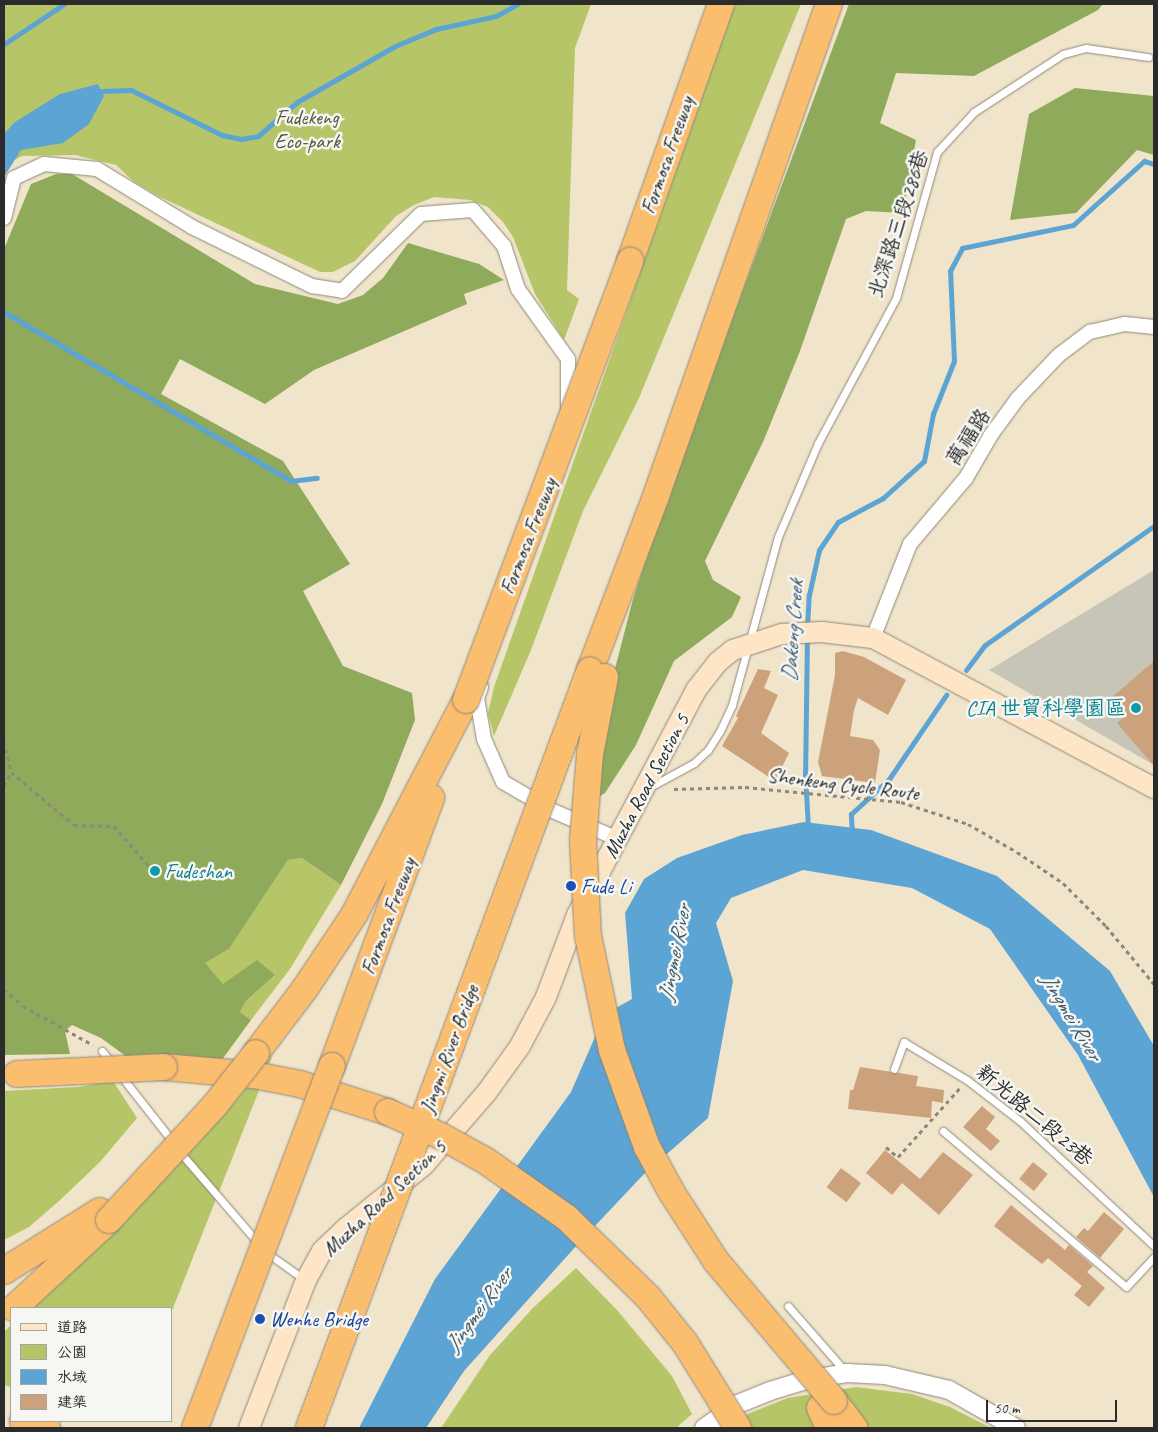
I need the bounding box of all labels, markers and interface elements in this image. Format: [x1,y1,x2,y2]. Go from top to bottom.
street label: Formosa Freeway [635,93,699,217]
park label: Fudekeng Eco-park [274,104,340,154]
street label: 北深路三段286巷 [862,147,934,301]
street label: 萬福路 [940,404,996,470]
street label: Formosa Freeway [494,474,562,598]
water label: Dakeng Creek [776,580,810,682]
place label: CIA 世貿科學園區 [966,695,1126,721]
marker: CIA 世貿科學園區 [1130,702,1142,714]
street label: Muzha Road Section 5 [597,710,695,862]
street label: Shenkeng Cycle Route [766,762,920,806]
street label: Formosa Freeway [355,854,421,978]
place label: Fudeshan [165,858,232,884]
marker: Fudeshan [149,865,161,877]
place label: Fude Li [581,873,631,899]
marker: Fude Li [565,880,577,892]
water label: Jingmei River [653,903,697,1003]
water label: Jingmei River [1035,969,1107,1065]
street label: Jingmi River Bridge [414,981,484,1117]
street label: 新光路二段23巷 [971,1059,1099,1171]
street label: Muzha Road Section 5 [317,1134,451,1262]
water label: Jingmei River [440,1263,518,1357]
place label: Wenhe Bridge [270,1306,368,1332]
legend [10,1307,172,1422]
marker: Wenhe Bridge [254,1313,266,1325]
text: 道路 [57,1318,87,1337]
text: 公園 [57,1343,87,1362]
text: 水域 [57,1368,87,1387]
scale bar [988,1390,1119,1422]
text: 建築 [57,1393,87,1412]
text: 50 m [994,1399,1020,1418]

